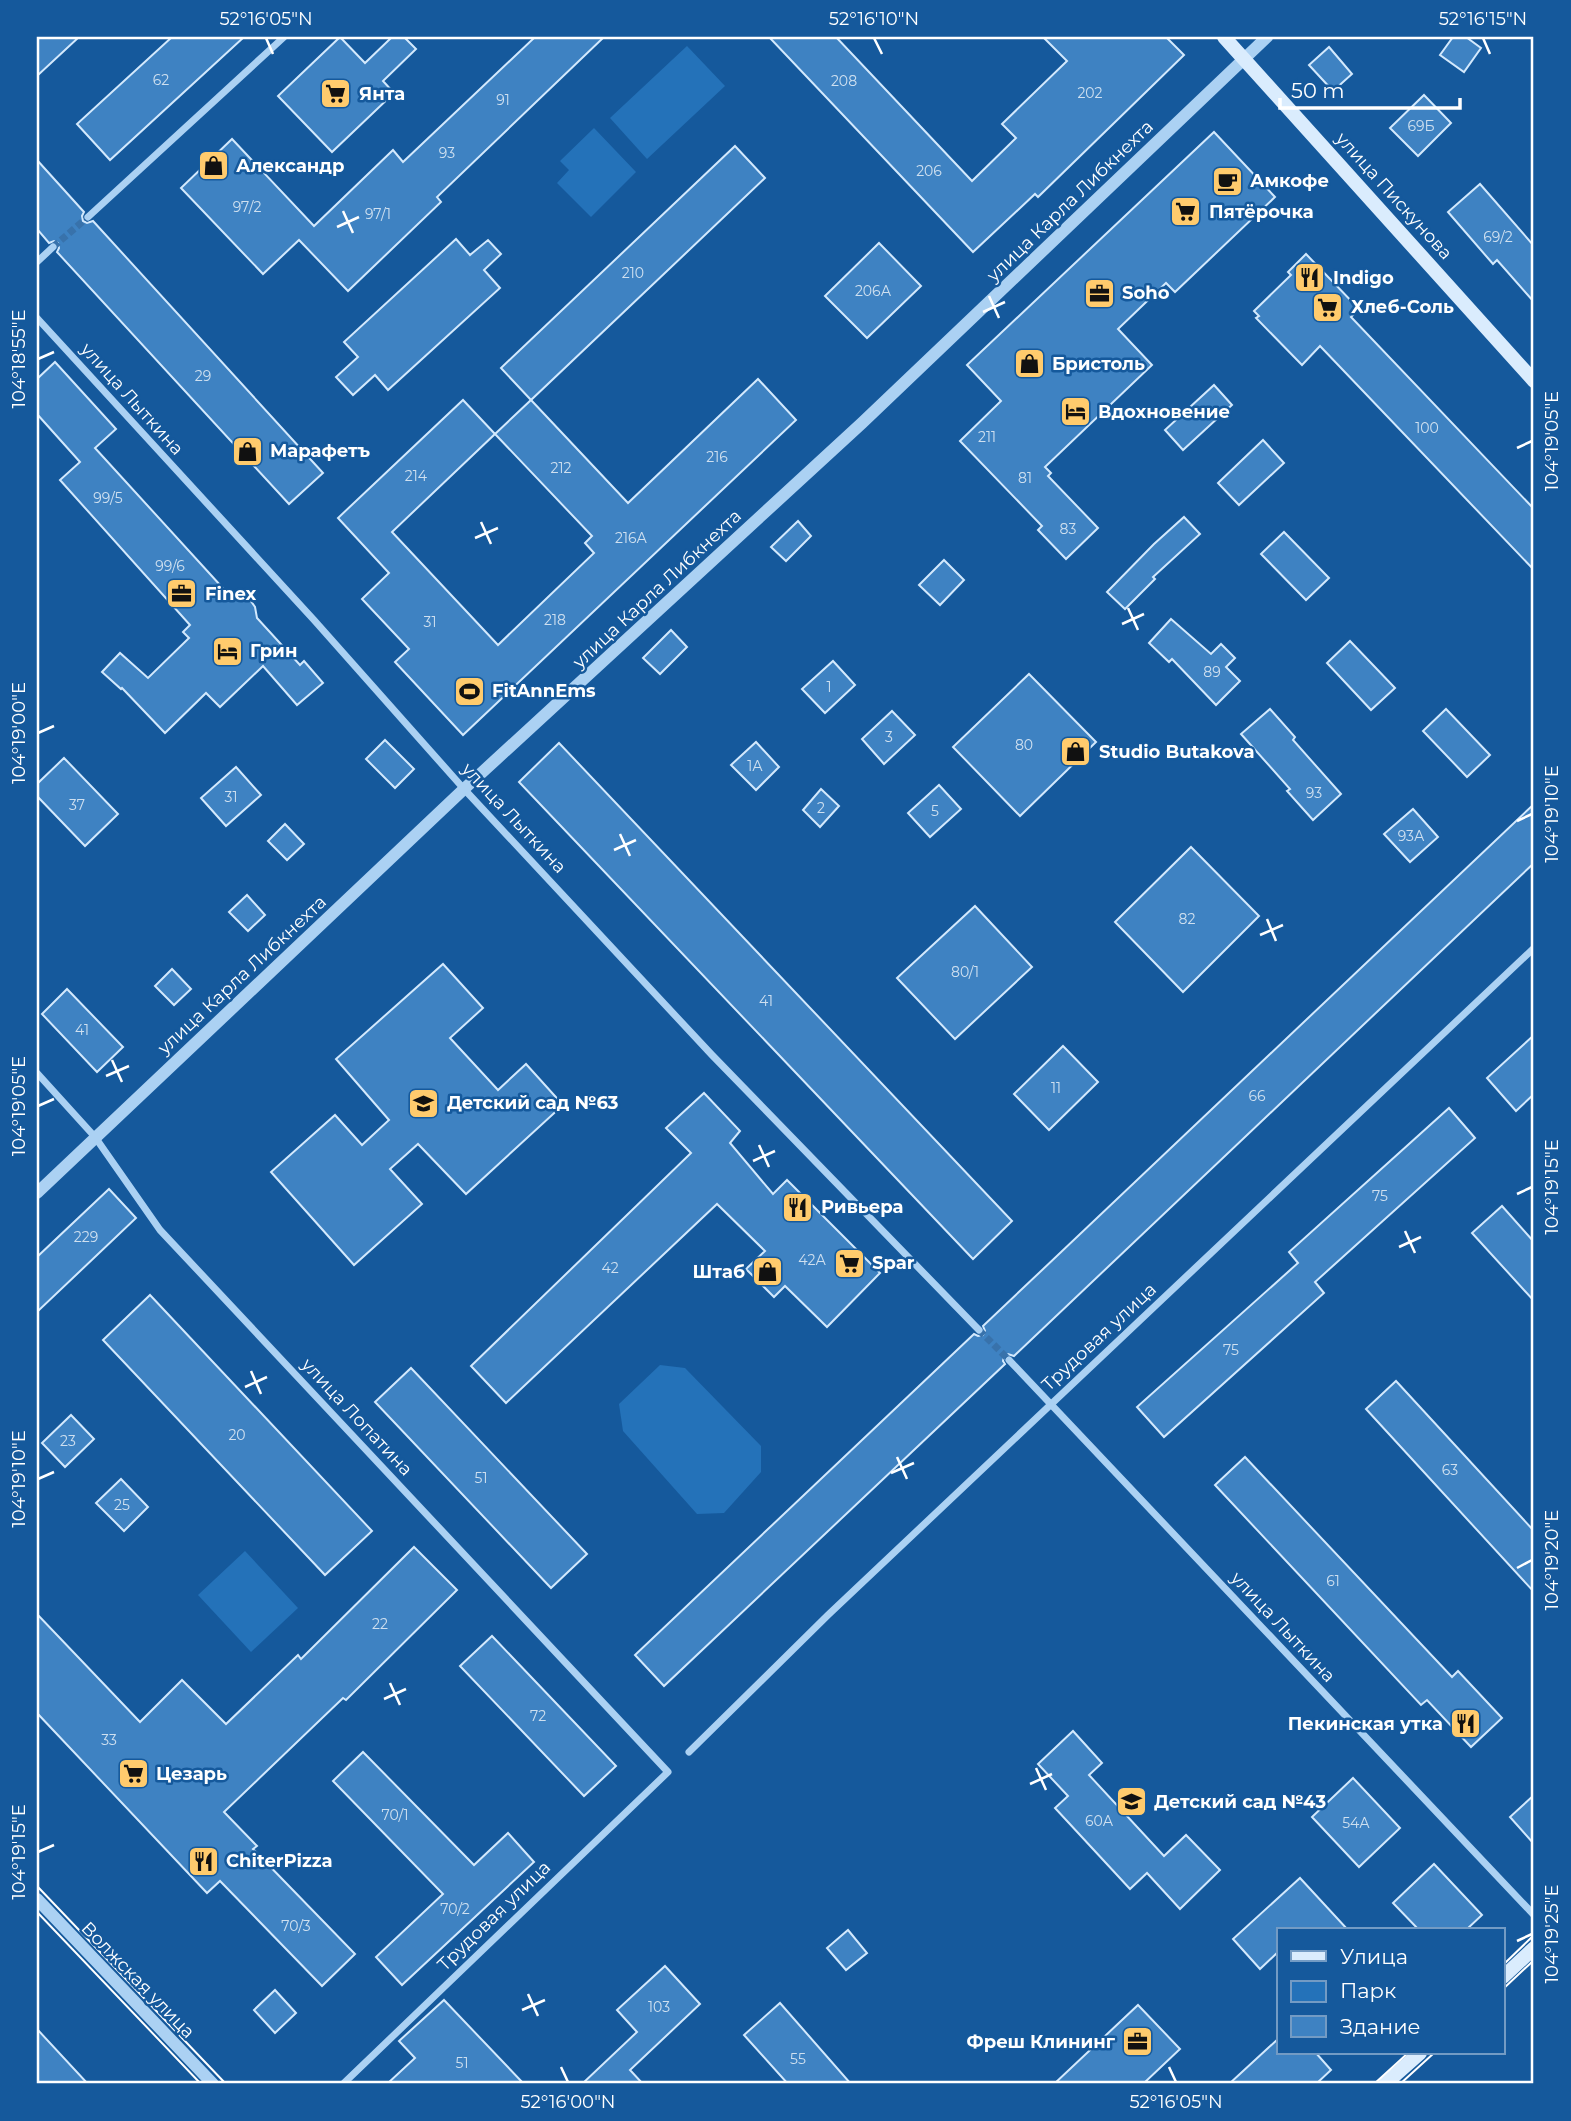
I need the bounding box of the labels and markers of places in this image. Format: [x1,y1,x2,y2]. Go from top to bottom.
supermarket icon: Янта [319,77,353,111]
place label: Янта [359,83,405,105]
shop icon: Александр [196,149,230,183]
place label: Александр [236,155,344,177]
cafe icon: Амкофе [1210,164,1244,198]
place label: Амкофе [1250,170,1329,192]
supermarket icon: Пятёрочка [1169,195,1203,229]
place label: Пятёрочка [1209,201,1314,223]
restaurant icon: Indigo [1293,261,1327,295]
place label: Indigo [1333,267,1394,289]
office icon: Soho [1082,276,1116,310]
place label: Soho [1122,282,1170,304]
supermarket icon: Хлеб-Соль [1311,290,1345,324]
place label: Хлеб-Соль [1351,296,1454,318]
shop icon: Бристоль [1012,347,1046,381]
place label: Бристоль [1052,353,1145,375]
hotel icon: Вдохновение [1058,395,1092,429]
place label: Вдохновение [1098,401,1230,423]
shop icon: Марафетъ [230,434,264,468]
place label: Марафетъ [270,440,370,462]
office icon: Finex [165,577,199,611]
place label: Finex [205,583,257,605]
hotel icon: Грин [210,634,244,668]
place label: Грин [250,640,297,662]
sports icon: FitAnnEms [452,674,486,708]
place label: FitAnnEms [492,680,596,702]
shop icon: Studio Butakova [1059,735,1093,769]
place label: Studio Butakova [1099,741,1255,763]
school or university icon: Детский сад №63 [407,1086,441,1120]
place label: Детский сад №63 [447,1092,619,1114]
restaurant icon: Ривьера [781,1190,815,1224]
place label: Ривьера [821,1196,904,1218]
supermarket icon: Spar [832,1246,866,1280]
place label: Spar [872,1252,915,1274]
shop icon: Штаб [751,1255,785,1289]
place label: Штаб [693,1261,745,1283]
restaurant icon: Пекинская утка [1449,1707,1483,1741]
place label: Пекинская утка [1288,1713,1443,1735]
supermarket icon: Цезарь [116,1757,150,1791]
place label: Цезарь [156,1763,227,1785]
school or university icon: Детский сад №43 [1114,1785,1148,1819]
place label: Детский сад №43 [1154,1791,1326,1813]
restaurant icon: ChiterPizza [186,1844,220,1878]
place label: ChiterPizza [226,1850,333,1872]
office icon: Фрeш Клининг [1121,2025,1155,2059]
place label: Фрeш Клининг [967,2031,1116,2053]

